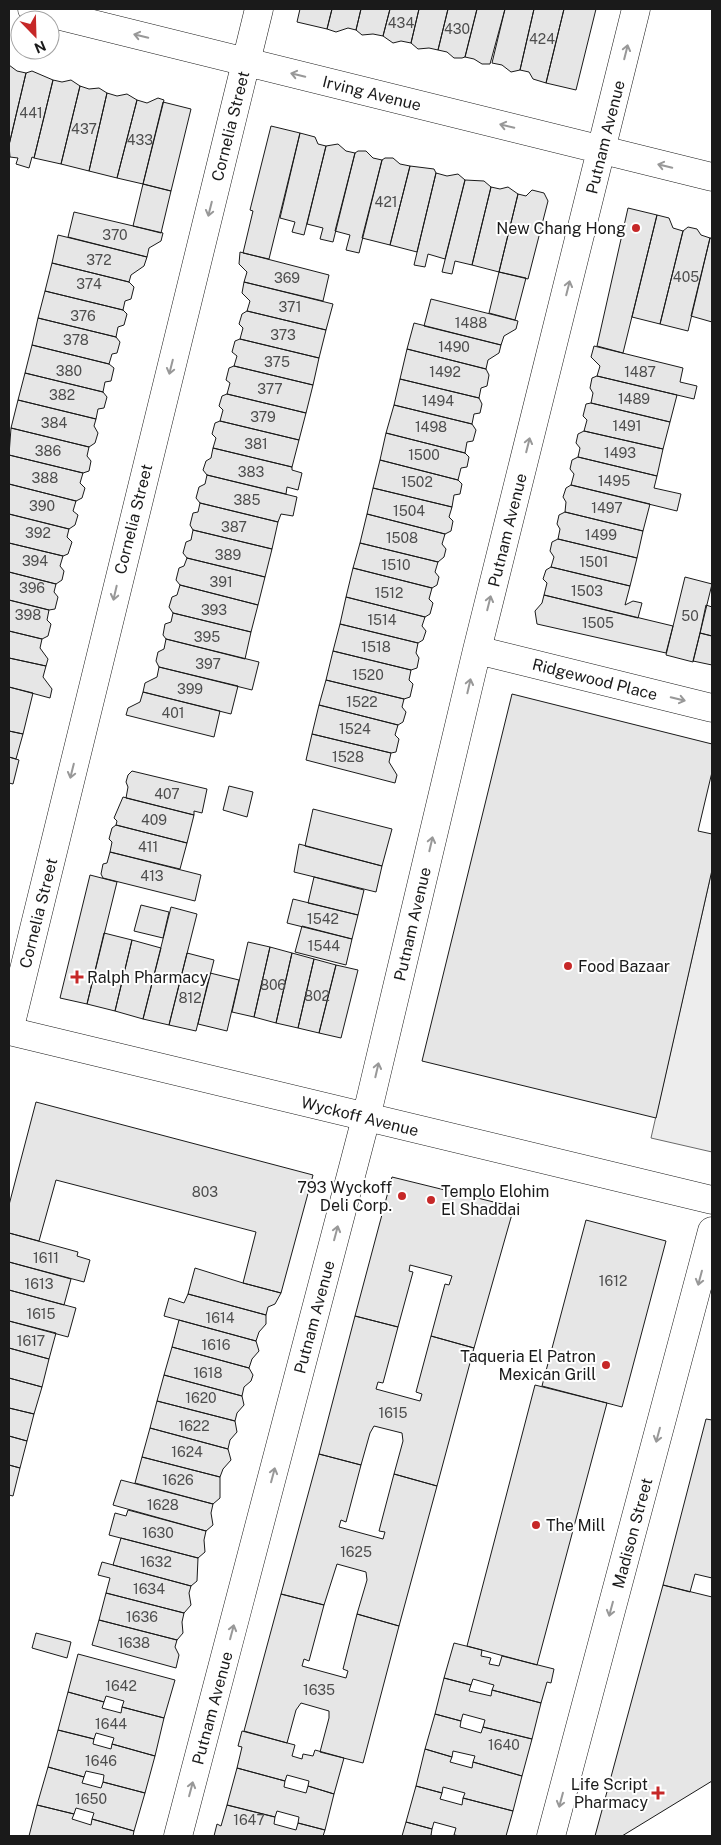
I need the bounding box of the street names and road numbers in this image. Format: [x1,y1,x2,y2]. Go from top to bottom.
street label: Cornelia Street [208,69,253,183]
street label: Irving Avenue [320,72,423,115]
street label: Putnam Avenue [582,78,629,196]
street label: Cornelia Street [111,462,156,576]
street label: Putnam Avenue [484,471,531,589]
street label: Ridgewood Place [530,655,659,704]
street label: Cornelia Street [16,856,61,970]
street label: Putnam Avenue [390,865,435,983]
street label: Wyckoff Avenue [299,1093,421,1140]
street label: Putnam Avenue [290,1258,339,1376]
street label: Madison Street [609,1476,656,1590]
street label: Putnam Avenue [188,1649,237,1767]

